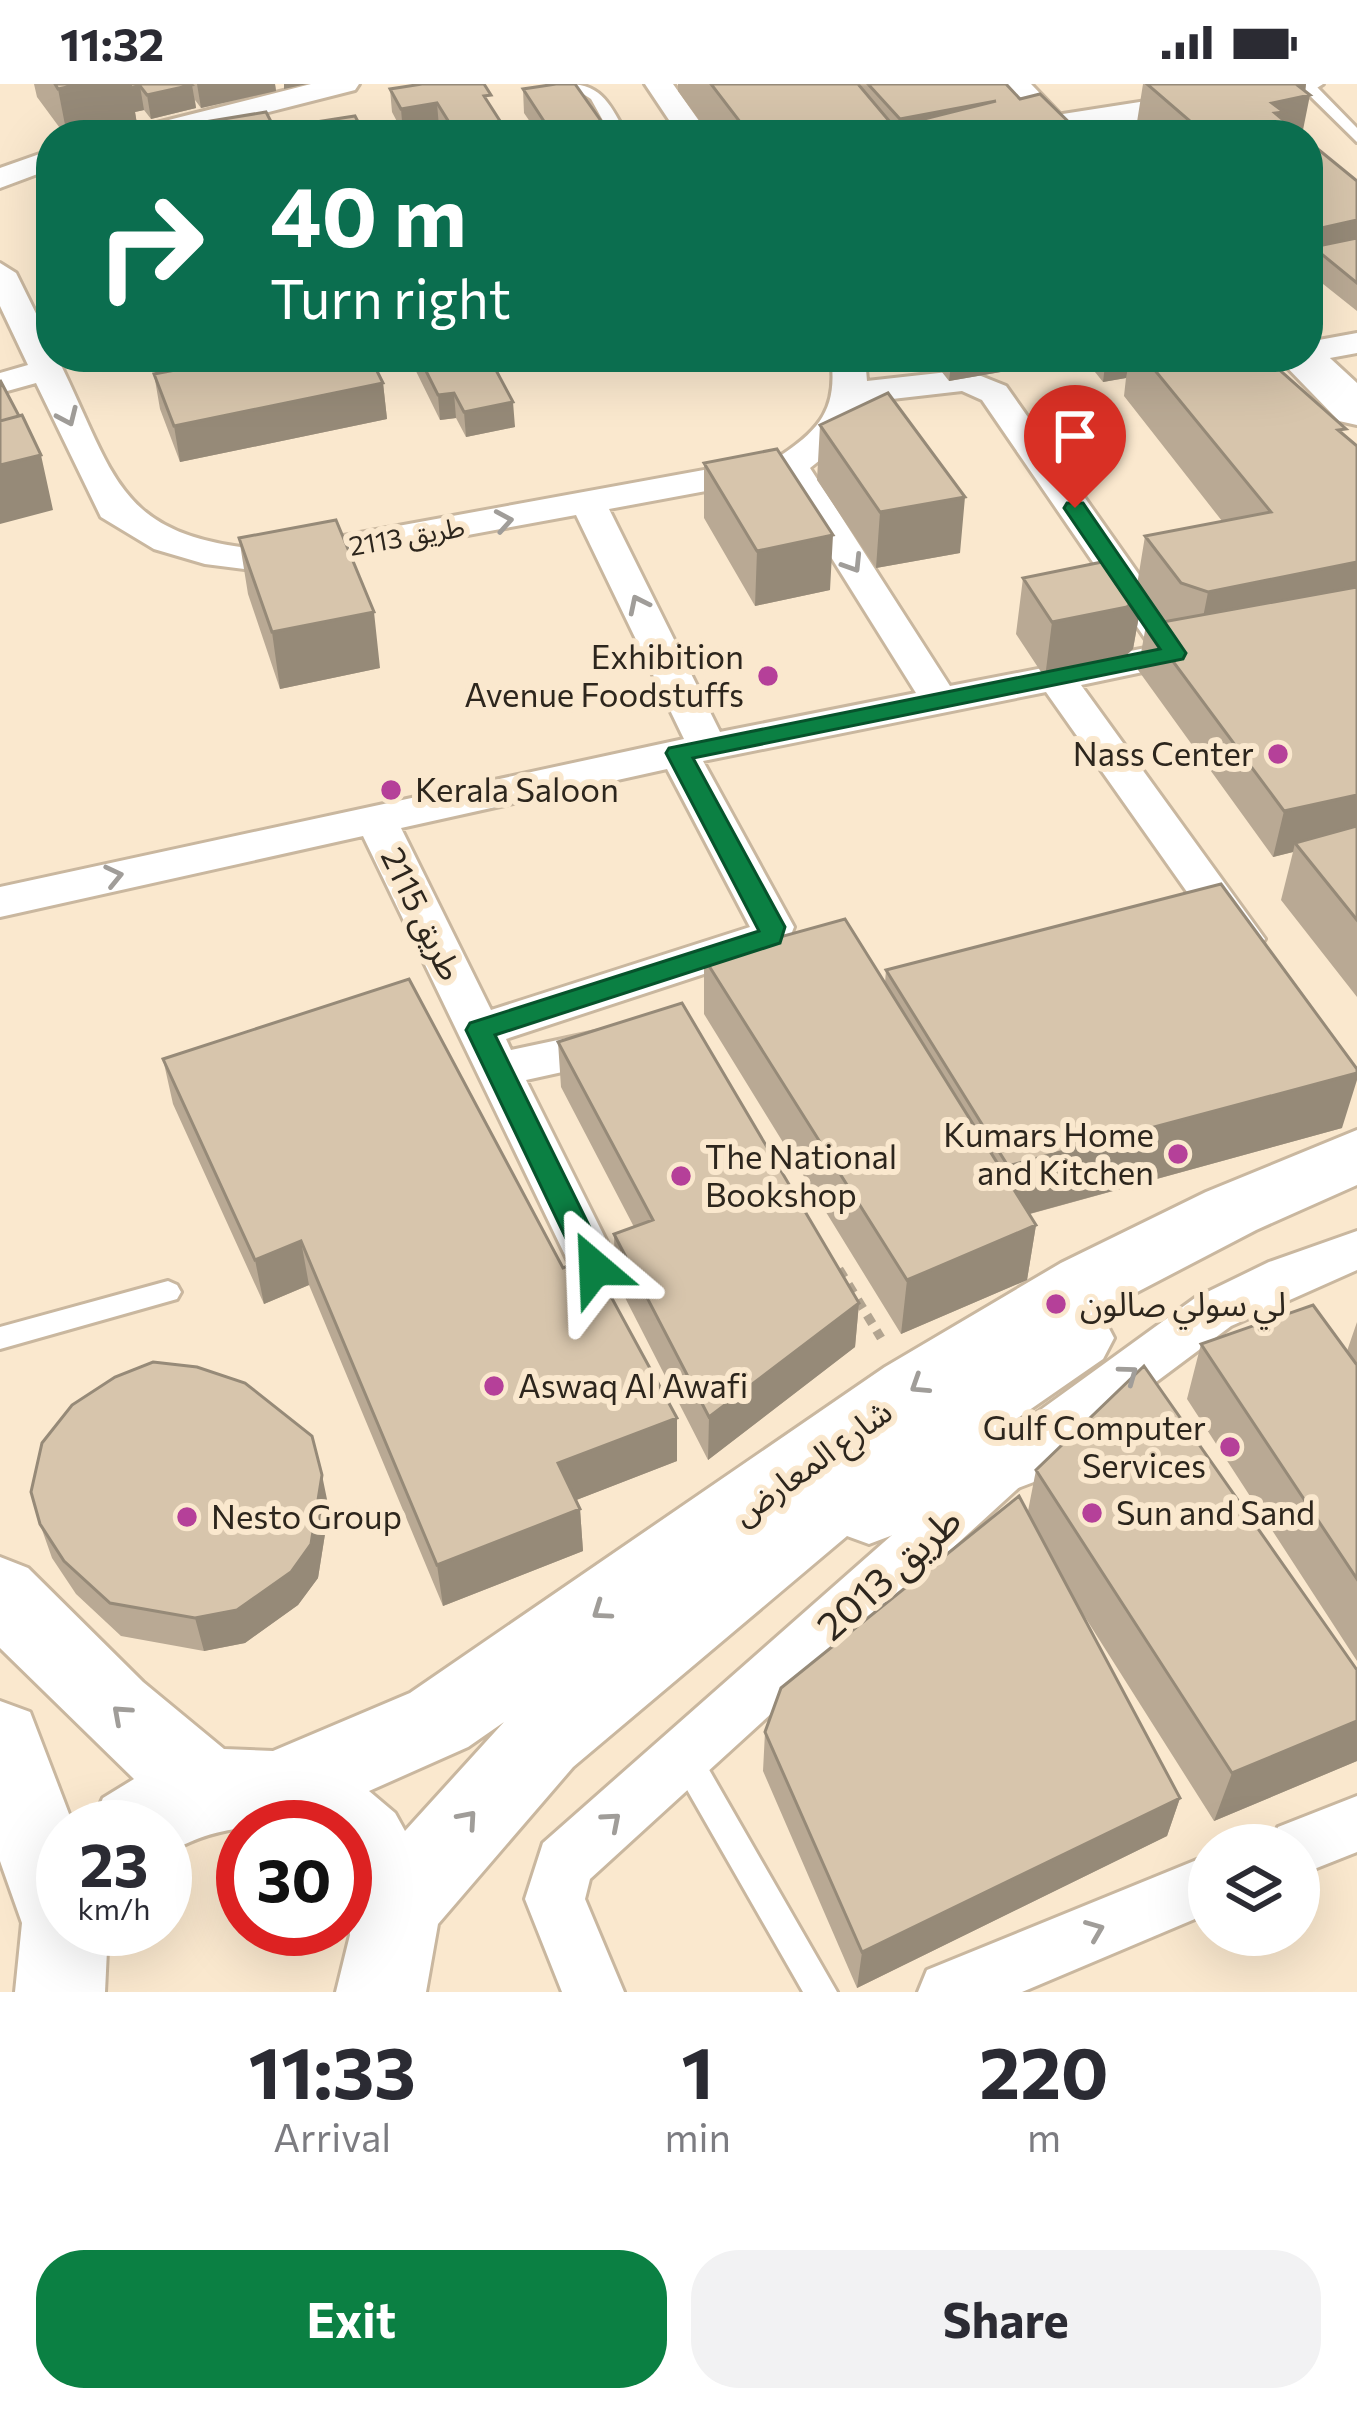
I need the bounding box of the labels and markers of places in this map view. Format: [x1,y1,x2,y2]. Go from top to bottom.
pin [1024,385,1126,508]
place label: Exhibition Avenue Foodstuffs [464,635,744,714]
marker: Exhibition Avenue Foodstuffs [755,663,781,689]
place label: Nass Center [1073,732,1254,773]
marker: Nass Center [1265,741,1291,767]
place label: Kerala Saloon [415,768,619,809]
marker: Kerala Saloon [378,777,404,803]
place label: Kumars Home and Kitchen [943,1113,1154,1192]
place label: The National Bookshop [705,1135,897,1214]
marker: Kumars Home and Kitchen [1165,1141,1191,1167]
marker: The National Bookshop [668,1163,694,1189]
place label: لي سولي صالون [1080,1282,1286,1330]
marker: لي سولي صالون [1043,1291,1069,1317]
place label: Aswaq Al Awafi [518,1364,748,1405]
marker: Aswaq Al Awafi [481,1373,507,1399]
place label: Gulf Computer Services [983,1406,1206,1485]
marker: Gulf Computer Services [1217,1434,1243,1460]
place label: Sun and Sand [1116,1491,1315,1532]
place label: Nesto Group [211,1495,402,1536]
marker: Sun and Sand [1079,1500,1105,1526]
marker: Nesto Group [174,1504,200,1530]

